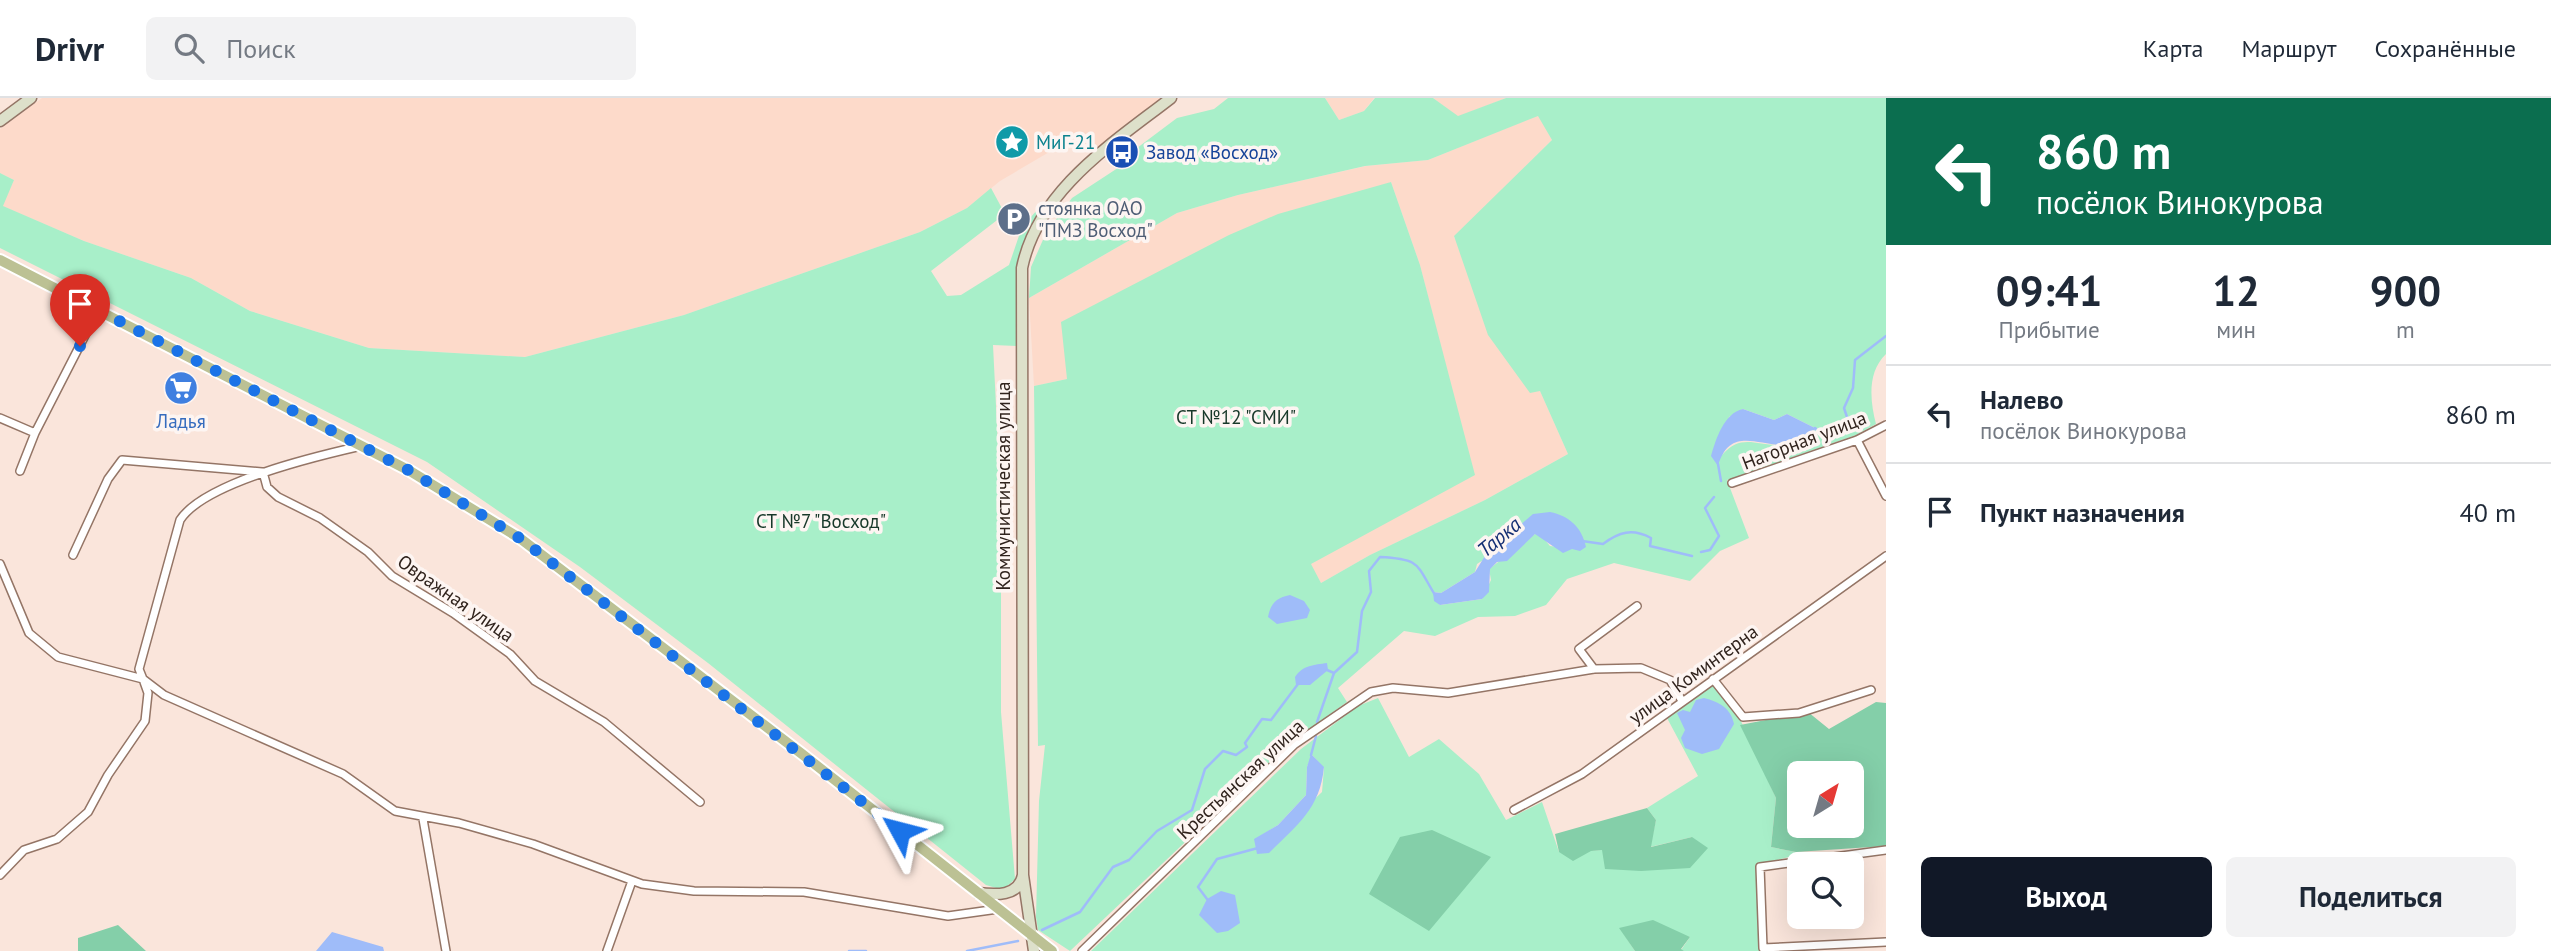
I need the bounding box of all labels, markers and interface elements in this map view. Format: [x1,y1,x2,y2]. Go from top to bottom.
search box [146,17,636,80]
text: Drivr [35,27,104,70]
icon: search [170,29,208,67]
text: Поиск [226,32,296,65]
text: Карта [2143,33,2203,64]
text: Маршрут [2241,33,2336,64]
text: Сохранённые [2374,33,2516,64]
text: 860 m [2036,119,2171,183]
place icon: МиГ-21 [993,123,1031,161]
icon: left [1921,126,2012,217]
place label: МиГ-21 [1036,130,1095,154]
bus stop icon: Завод «Восход» [1103,133,1141,171]
place label: Завод «Восход» [1146,140,1278,164]
text: посёлок Винокурова [2036,181,2324,223]
place label: стоянка ОАО "ПМЗ Восход" [1038,196,1153,242]
parking icon: стоянка ОАО "ПМЗ Восход" [995,200,1033,238]
text: 09:41 [1996,263,2102,318]
text: 12 [2212,263,2260,318]
text: 900 [2370,263,2441,318]
pin [50,274,110,346]
icon: arrive [61,285,99,323]
text: Прибытие [1999,315,2100,344]
text: мин [2216,315,2256,344]
text: m [2396,315,2415,344]
supermarket icon: Ладья [162,369,200,407]
street label: Коммунистическая улица [991,381,1015,591]
text: Налево [1980,383,2064,416]
icon: left [1921,395,1959,433]
text: 860 m [2445,398,2516,431]
park label: СТ №12 "СМИ" [1176,405,1296,429]
street label: Нагорная улица [1738,405,1870,475]
place label: Ладья [155,409,206,433]
text: посёлок Винокурова [1980,416,2187,445]
icon: arrive [1921,493,1959,531]
text: Пункт назначения [1980,496,2185,529]
text: 40 m [2460,496,2516,529]
park label: СТ №7 "Восход" [756,509,886,533]
water label: Тарка [1471,510,1527,563]
street label: Овражная улица [393,549,519,647]
street label: улица Коминтерна [1624,619,1762,729]
street label: Крестьянская улица [1172,714,1308,844]
north arrow [1787,761,1864,838]
map controls [1787,761,1864,929]
position arrow [863,794,937,868]
button: search [1787,852,1864,929]
button: Выход [1921,857,2212,937]
button: Поделиться [2226,857,2516,937]

